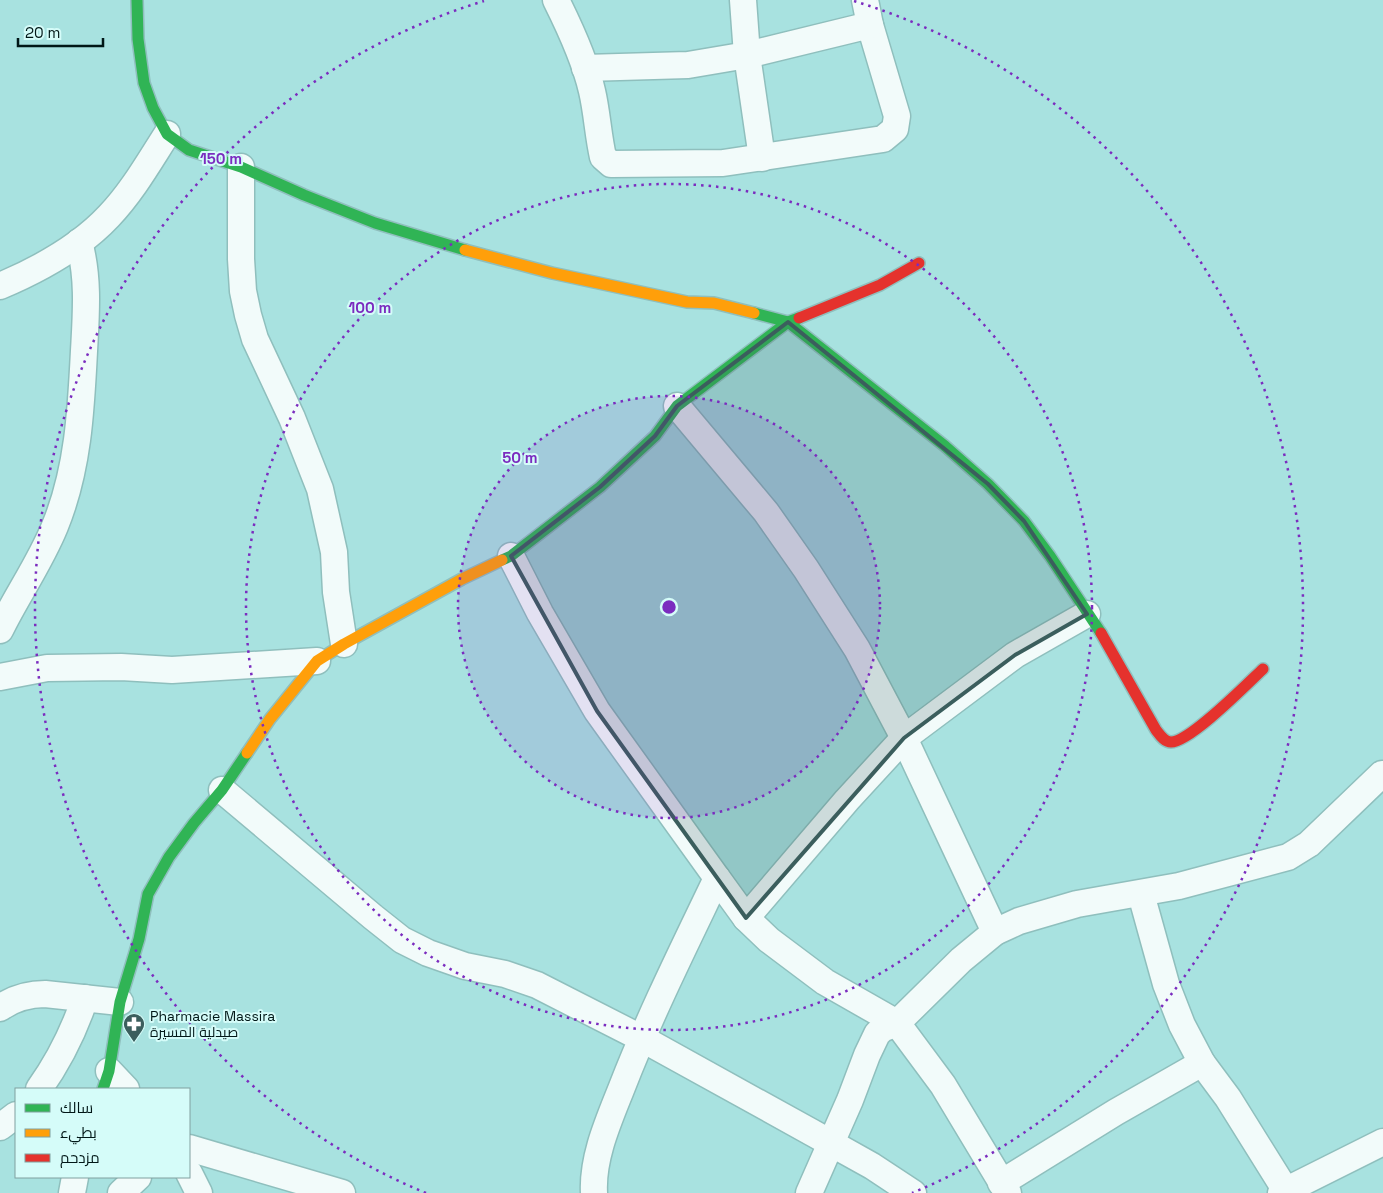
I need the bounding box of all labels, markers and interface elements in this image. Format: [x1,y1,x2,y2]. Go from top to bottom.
scale bar [18,15,102,47]
text: 20 m [25,23,60,42]
text: 150 m [200,149,242,168]
text: 100 m [349,298,391,317]
text: 50 m [502,448,538,467]
centre of rings [660,598,678,616]
place label: Pharmacie Massira صيدلية المسيرة [150,1007,275,1041]
pharmacy icon: Pharmacie Massira صيدلية المسيرة [122,1012,146,1043]
legend [15,1088,190,1178]
text: سالك [60,1098,93,1117]
text: بطيء [60,1123,97,1145]
text: مزدحم [60,1148,100,1168]

